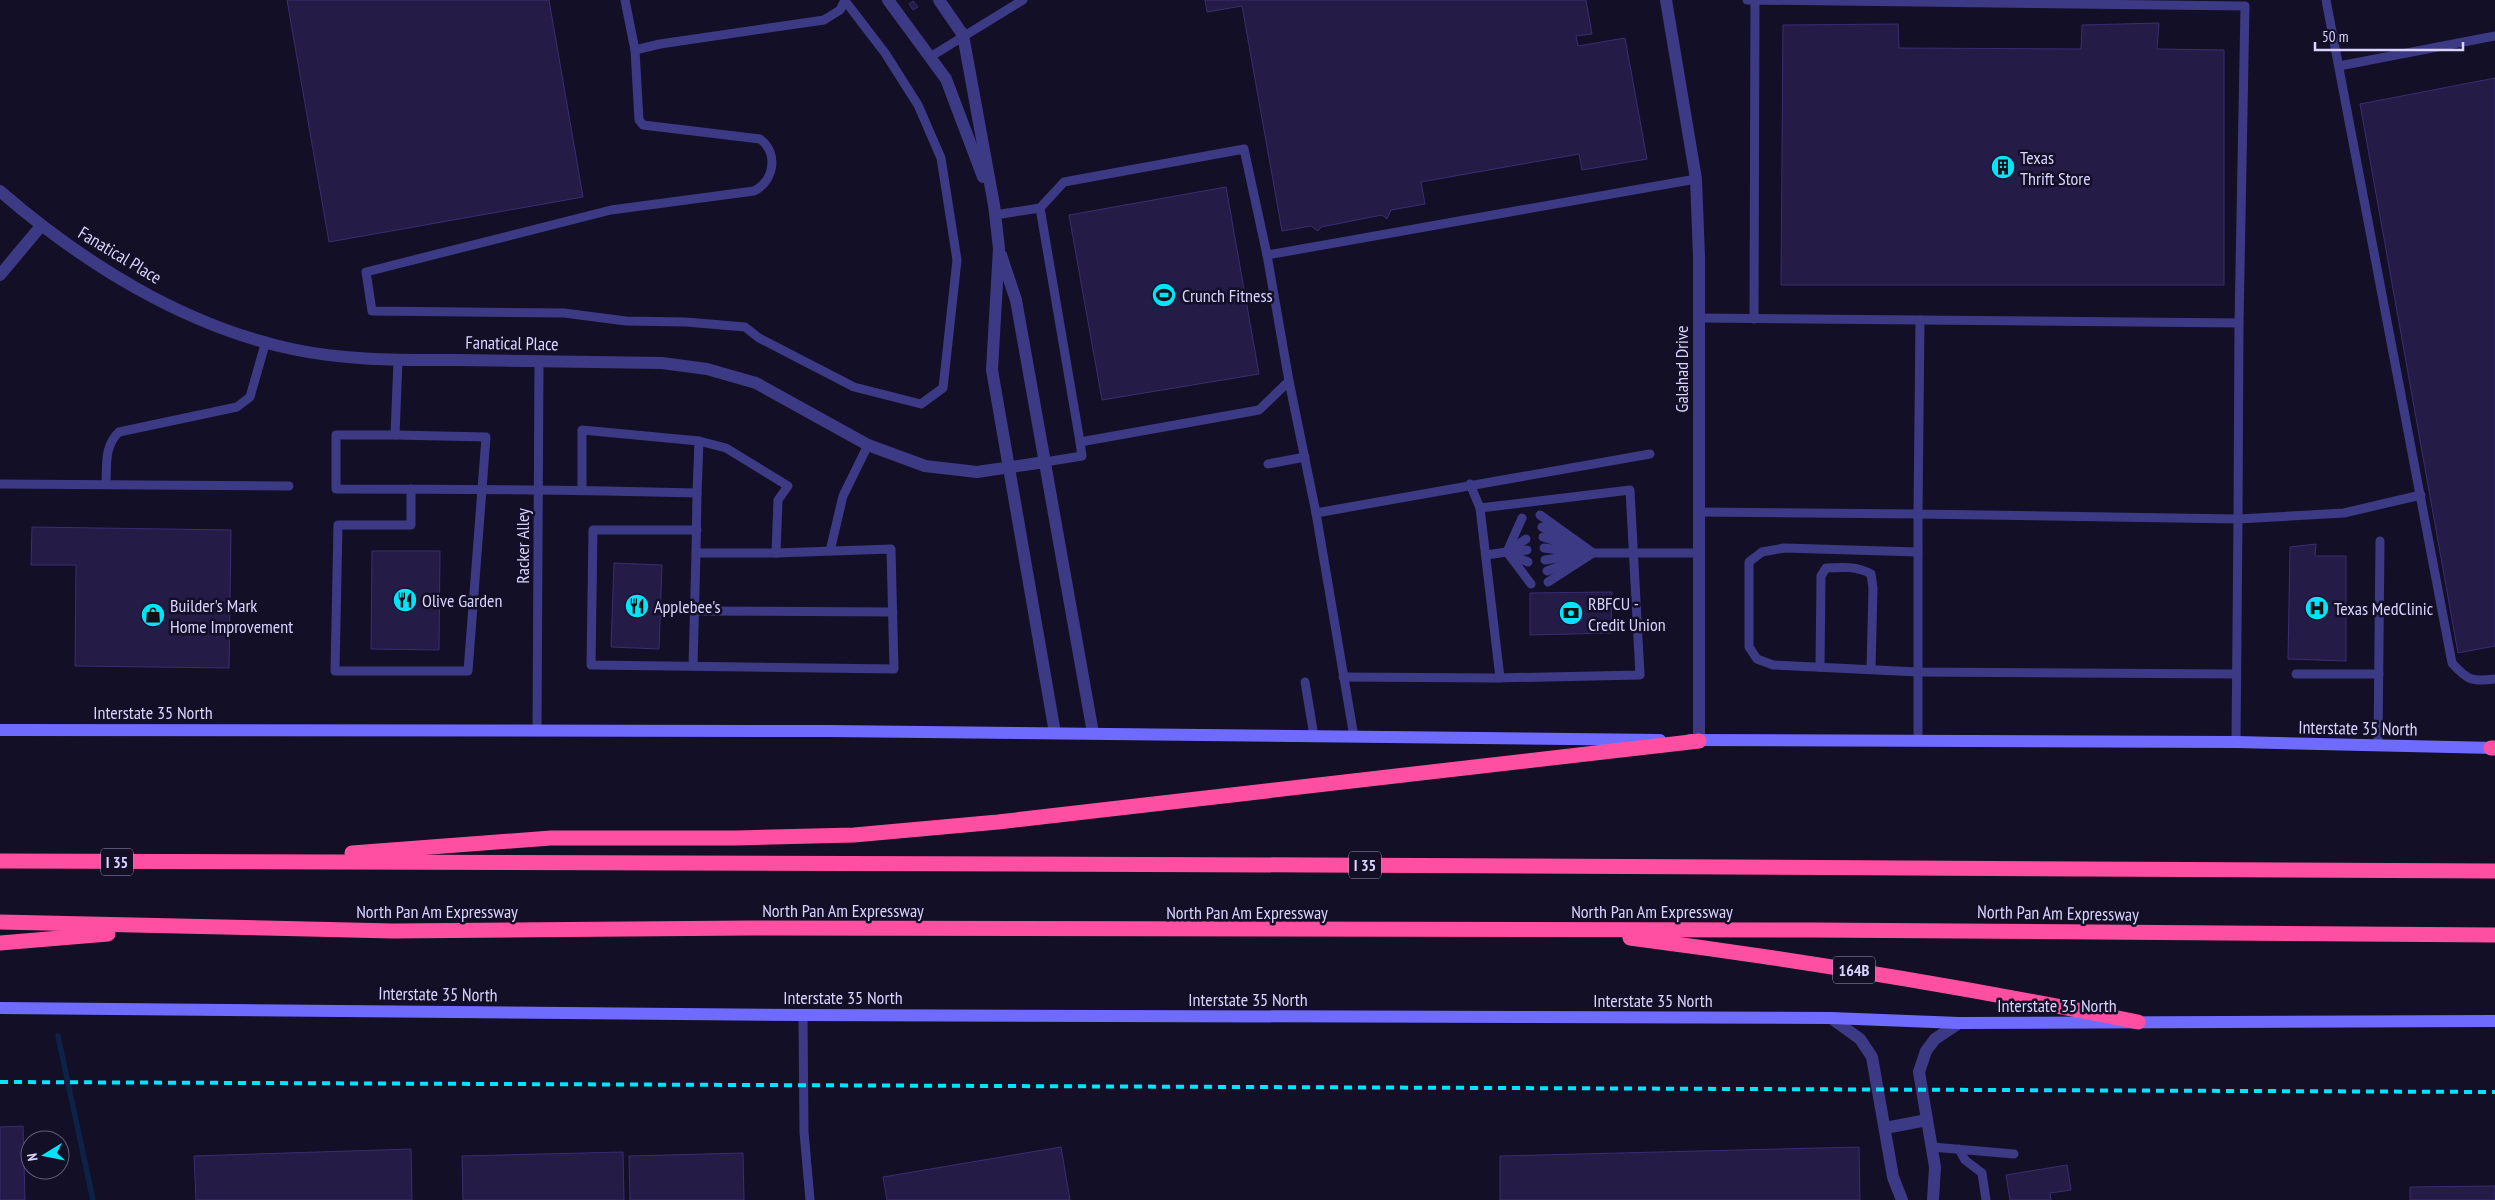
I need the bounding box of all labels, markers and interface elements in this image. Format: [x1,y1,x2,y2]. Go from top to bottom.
scale bar [2315,20,2462,52]
text: 50 m [2322,27,2348,46]
place label: Texas Thrift Store [2020,146,2091,190]
building icon: Texas Thrift Store [1990,154,2016,180]
street label: Fanatical Place [74,221,166,289]
sports icon: Crunch Fitness [1151,282,1177,308]
place label: Crunch Fitness [1182,284,1273,307]
street label: Galahad Drive [1670,326,1693,412]
street label: Fanatical Place [465,331,559,355]
street label: Racker Alley [511,508,534,584]
restaurant icon: Olive Garden [392,587,418,613]
place label: Olive Garden [422,589,502,612]
place label: RBFCU - Credit Union [1588,592,1666,636]
restaurant icon: Applebee's [624,593,650,619]
place label: Builder's Mark Home Improvement [170,594,293,638]
place label: Applebee's [654,595,721,618]
hospital icon: Texas MedClinic [2304,595,2330,621]
place label: Texas MedClinic [2334,597,2434,620]
bank icon: RBFCU - Credit Union [1558,600,1584,626]
shop icon: Builder's Mark Home Improvement [140,602,166,628]
street label: Interstate 35 North [93,701,213,724]
street label: Interstate 35 North [2298,715,2418,741]
road number: I 35 [101,849,133,876]
road number: I 35 [1349,852,1381,878]
street label: North Pan Am Expressway [762,899,924,922]
street label: North Pan Am Expressway [356,900,518,923]
street label: North Pan Am Expressway [1571,900,1733,923]
street label: North Pan Am Expressway [1977,900,2139,926]
street label: North Pan Am Expressway [1166,901,1328,924]
road number: 164B [1833,956,1875,984]
street label: Interstate 35 North [378,981,498,1007]
street label: Interstate 35 North [783,986,903,1009]
street label: Interstate 35 North [1188,988,1308,1011]
street label: Interstate 35 North [1593,989,1713,1012]
street label: Interstate 35 North [1997,994,2117,1017]
north arrow [20,1130,70,1180]
text: N [23,1152,42,1163]

